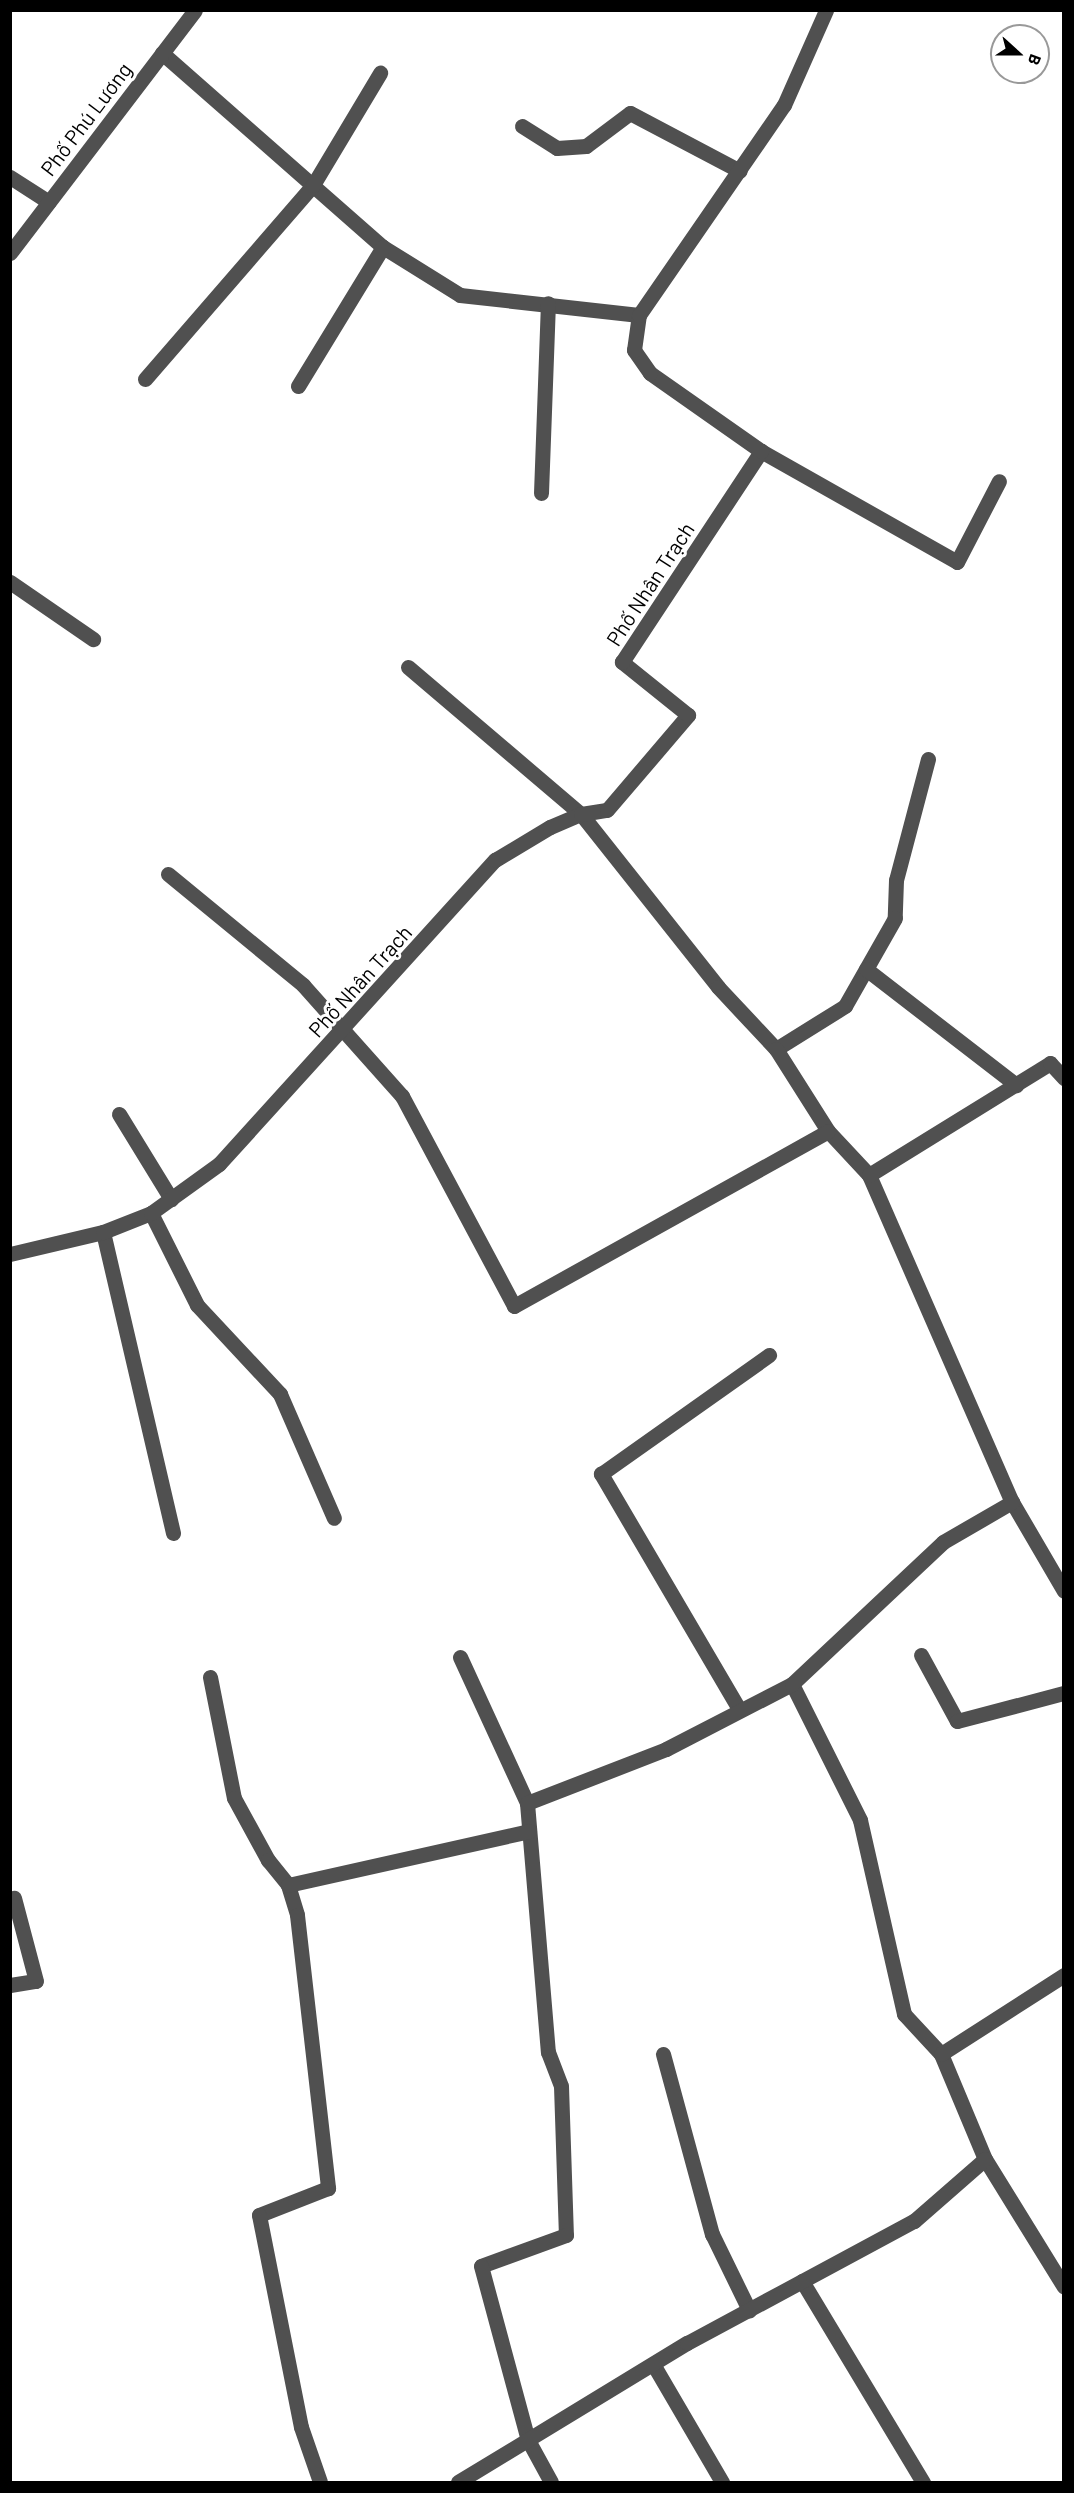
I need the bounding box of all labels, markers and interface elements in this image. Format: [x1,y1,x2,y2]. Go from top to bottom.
north arrow [990,24,1050,84]
text: B [1025,52,1046,68]
street label: Phố Phú Lương [35,57,137,181]
street label: Phố Nhân Trạch [601,518,699,650]
street label: Phố Nhân Trạch [303,920,417,1042]

